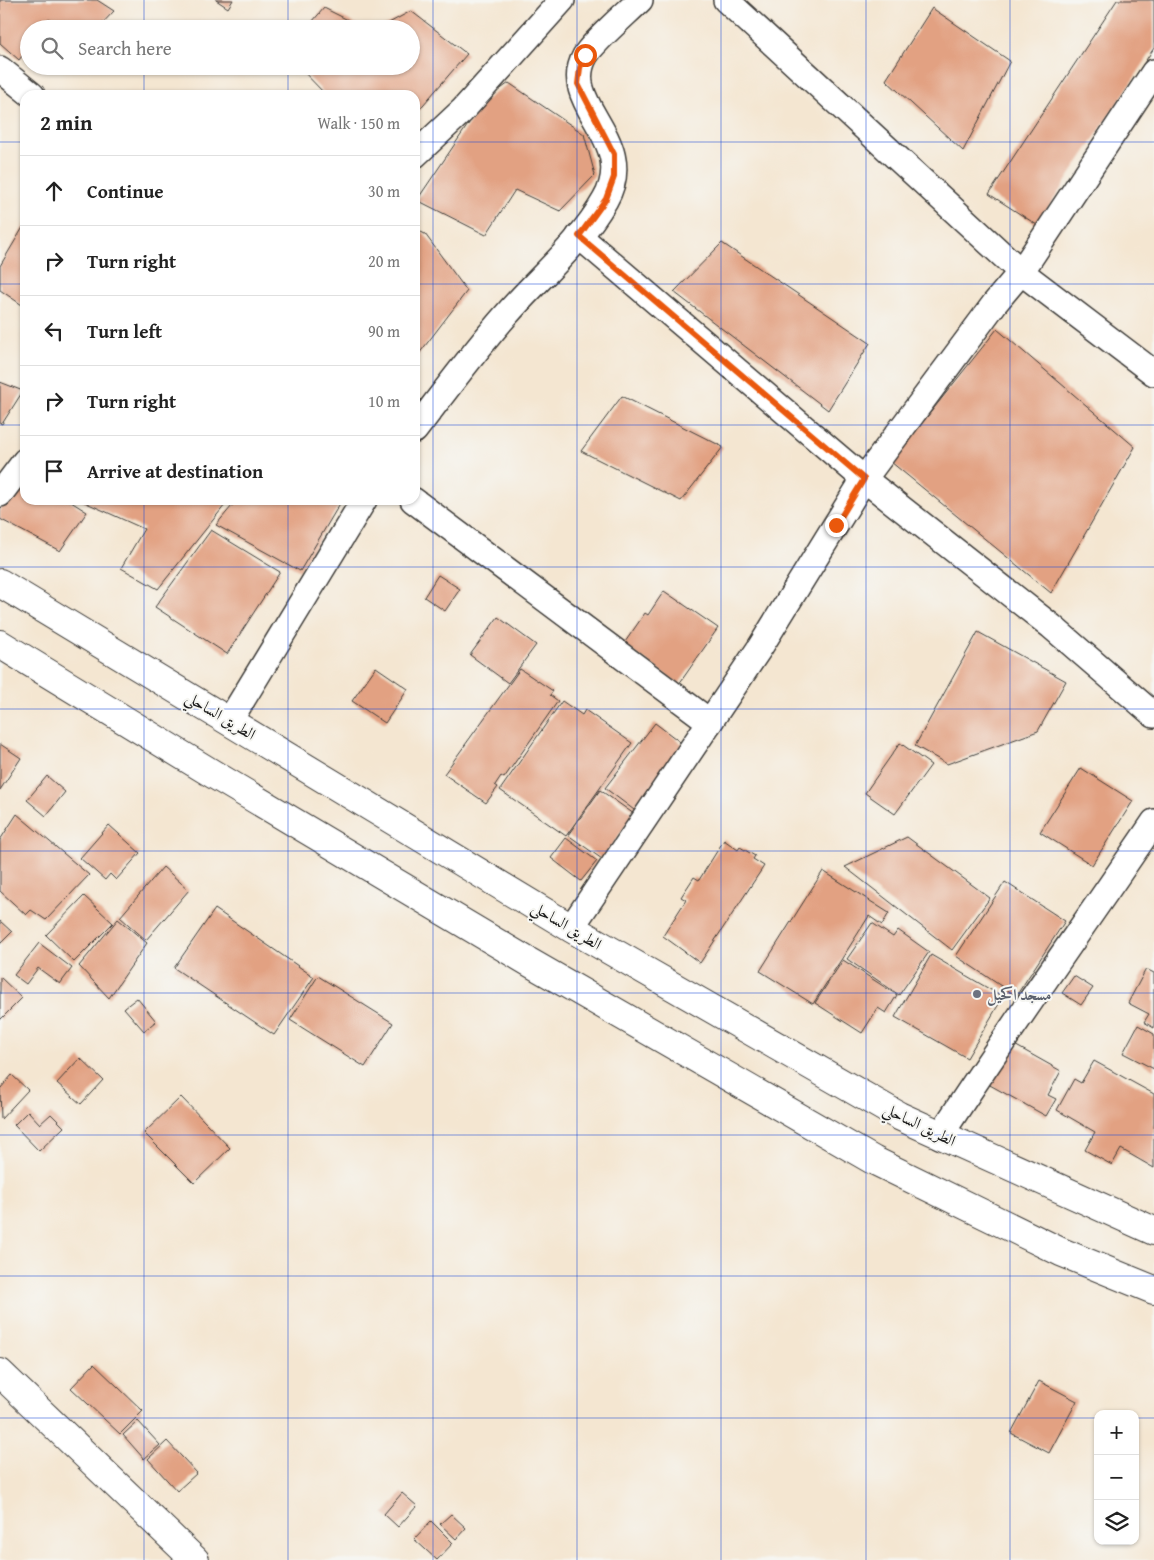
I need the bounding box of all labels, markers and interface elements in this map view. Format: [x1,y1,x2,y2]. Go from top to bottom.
search box [20,20,420,75]
icon: search [38,34,66,62]
text: Search here [78,34,172,62]
route start [574,44,597,67]
text: 2 min [40,107,92,138]
text: Walk · 150 m [317,111,400,135]
icon: ahead [40,177,68,205]
text: Continue [87,177,164,205]
text: 30 m [368,179,400,203]
icon: right [40,247,68,275]
text: Turn right [87,247,176,275]
text: 20 m [368,249,400,273]
icon: left [40,317,68,345]
text: Turn left [87,317,162,345]
text: 90 m [368,319,400,343]
icon: right [40,387,68,415]
text: Turn right [87,387,176,415]
text: 10 m [368,389,400,413]
icon: arrive [40,457,68,485]
text: Arrive at destination [87,457,263,485]
route end [825,514,848,537]
street label: الطريق الساحلي [179,685,261,749]
street label: الطريق الساحلي [525,895,607,959]
place label: مسجد اكحيل [987,982,1052,1006]
marker: مسجد اكحيل [971,988,983,1000]
street label: الطريق الساحلي [878,1096,960,1156]
map controls [1094,1410,1139,1545]
button: + [1094,1410,1139,1455]
button: − [1094,1455,1139,1500]
button: layers [1094,1500,1139,1545]

